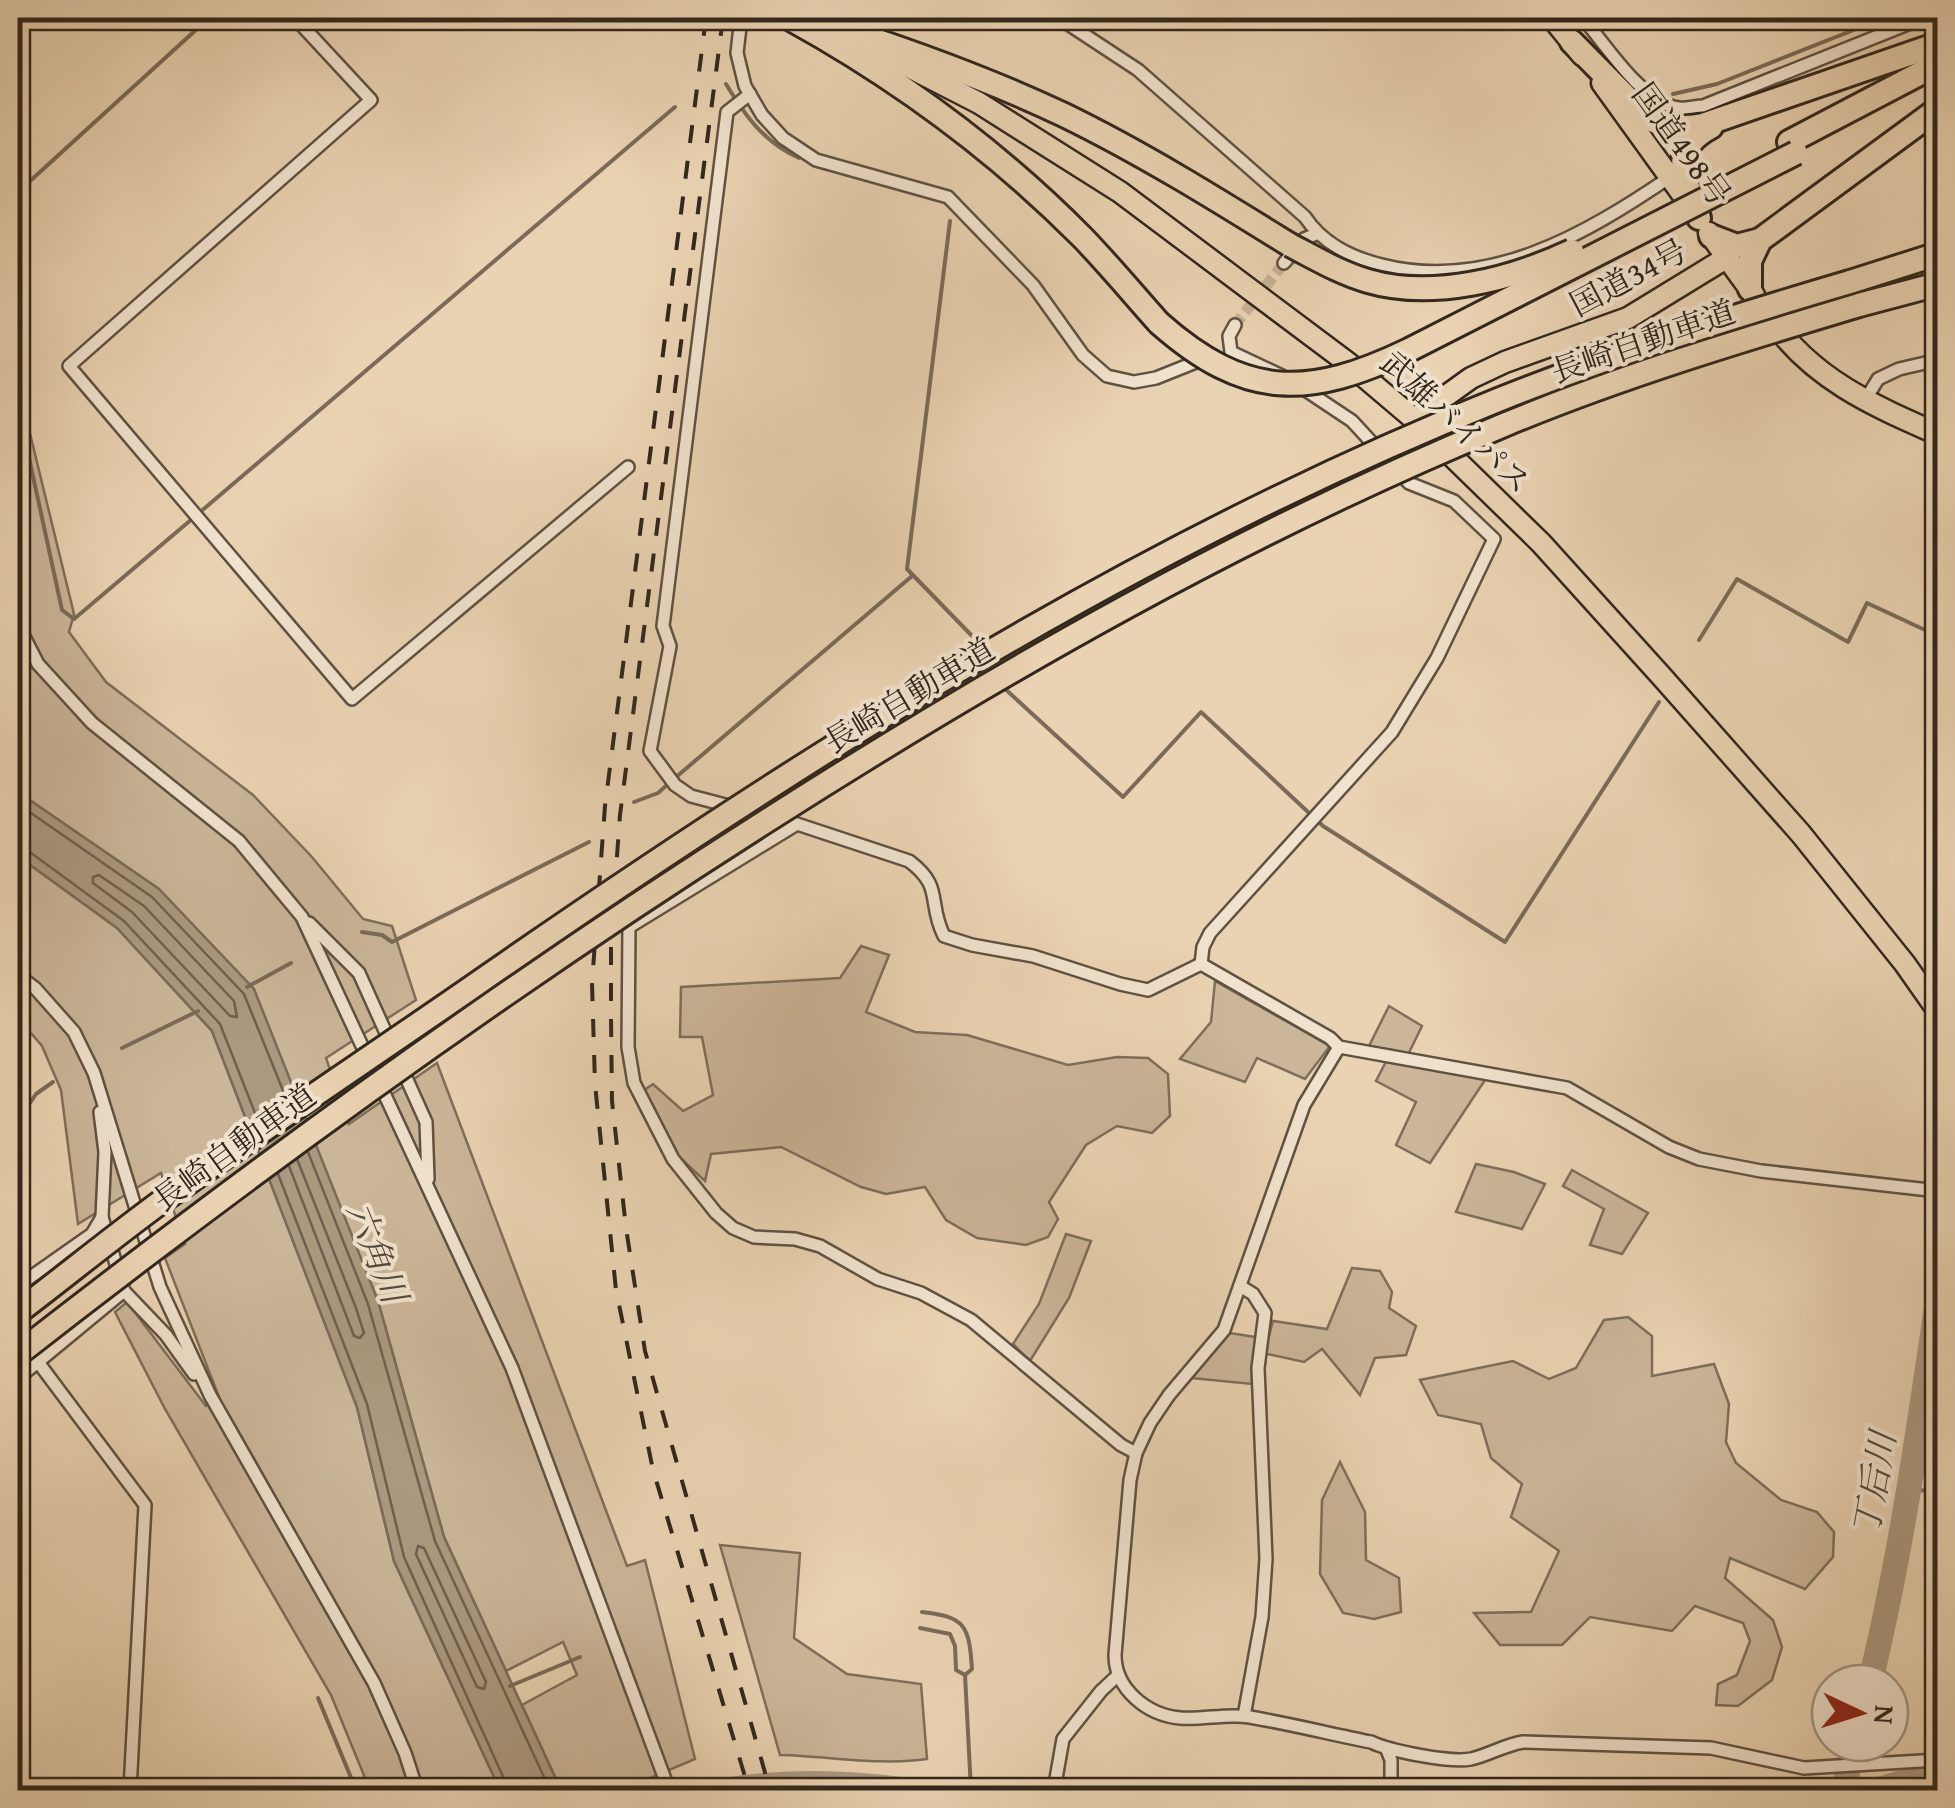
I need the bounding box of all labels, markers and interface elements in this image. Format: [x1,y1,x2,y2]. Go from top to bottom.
street label: 国道498号 [1621,73,1743,215]
street label: 国道34号 [1561,226,1695,328]
street label: 長崎自動車道 [1545,288,1741,394]
street label: 武雄バイパス [1370,340,1542,504]
street label: 長崎自動車道 [815,625,1003,765]
street label: 長崎自動車道 [143,1072,325,1222]
water label: 六角川 [334,1194,422,1314]
water label: 丁后川 [1840,1424,1909,1540]
north arrow [1810,1663,1910,1763]
text: N [1864,1704,1907,1726]

